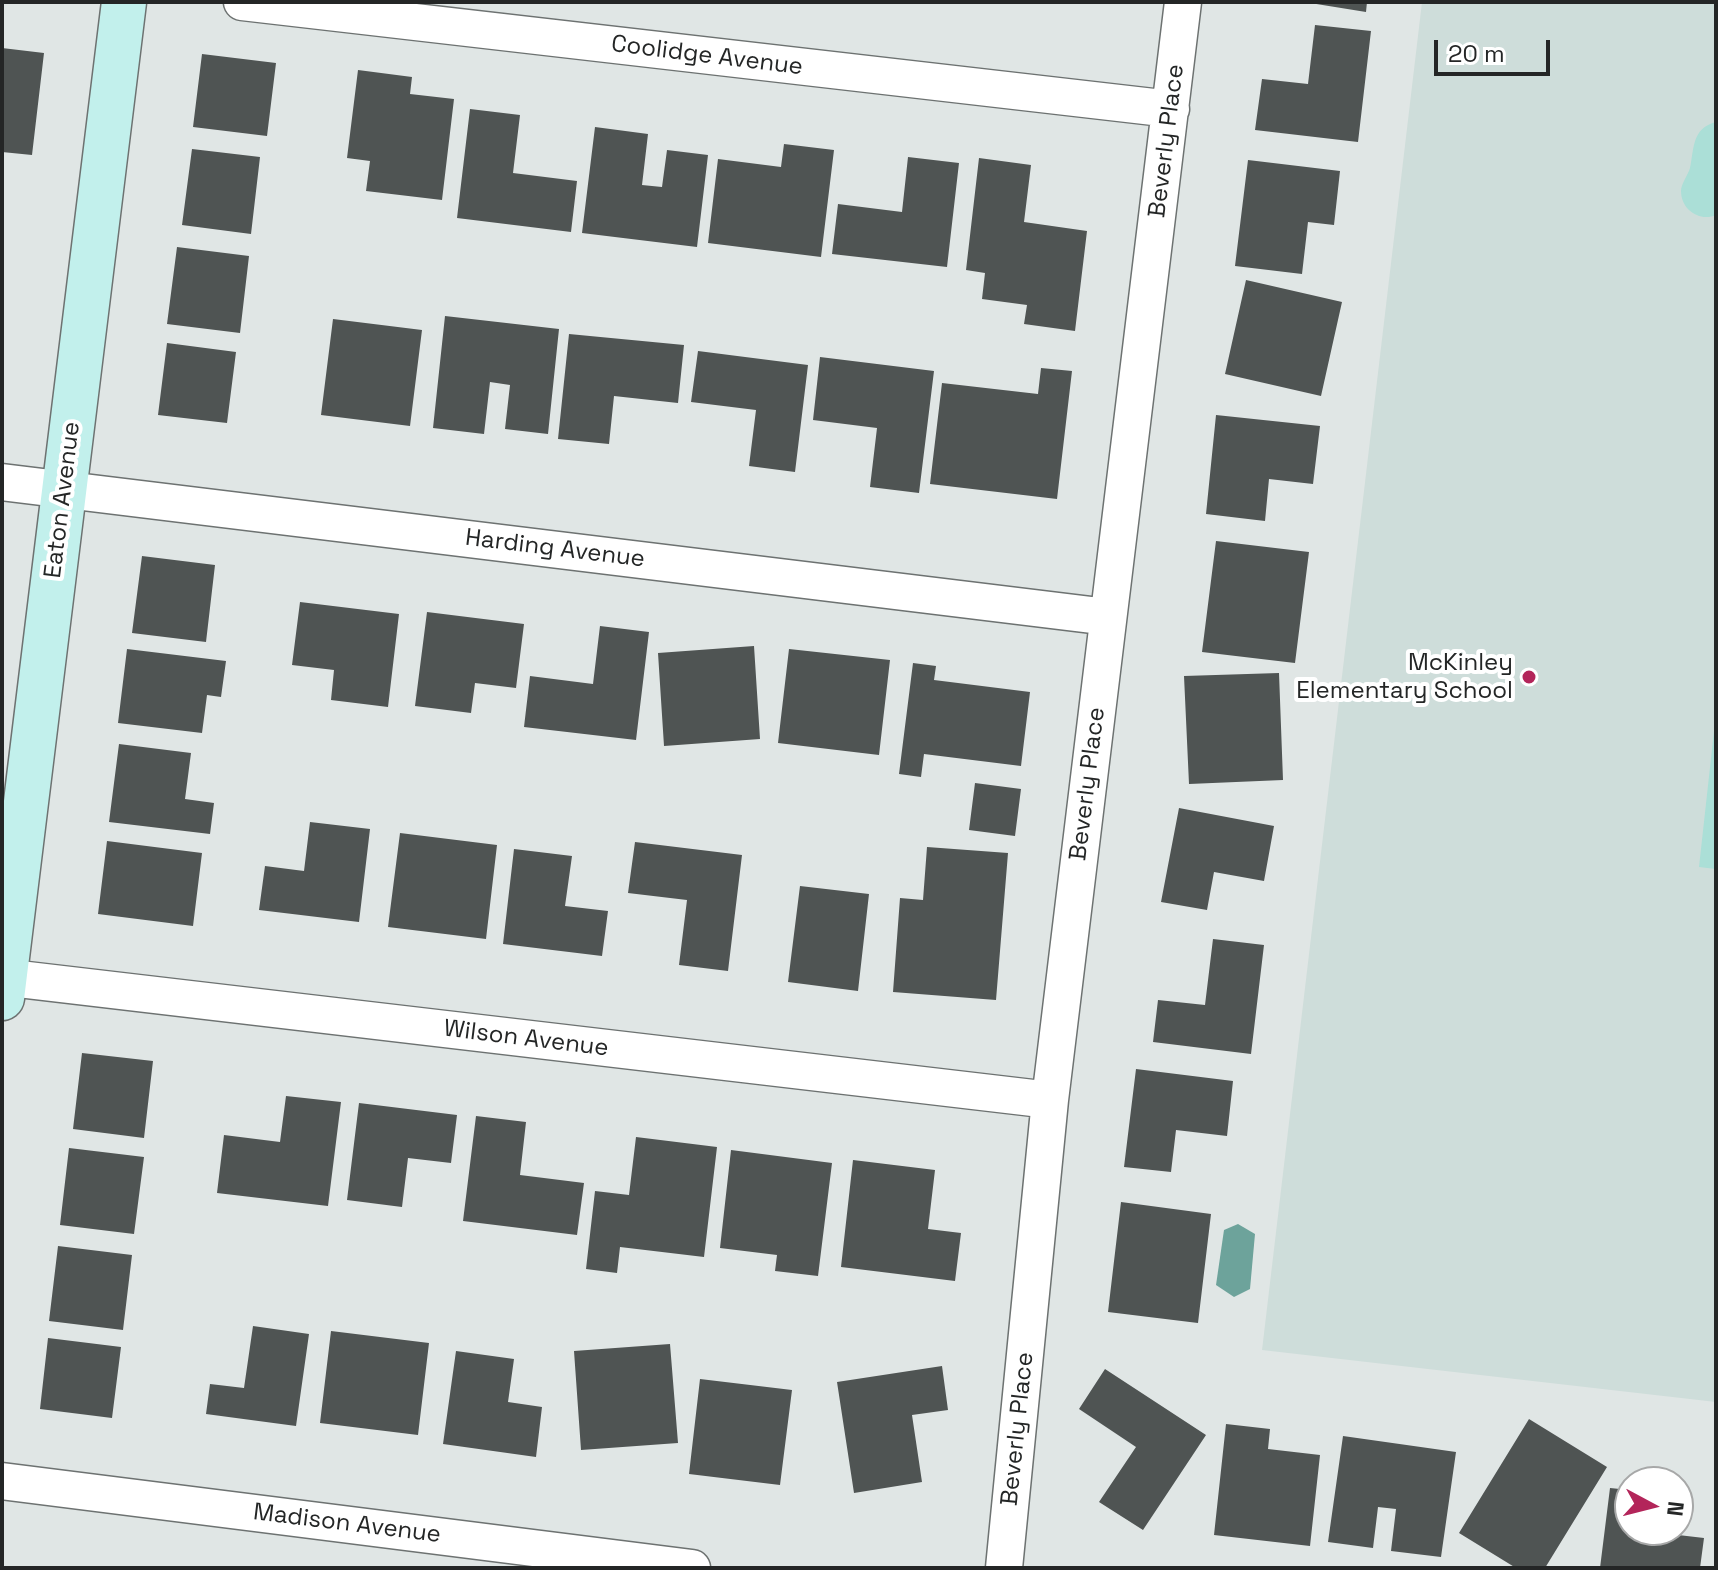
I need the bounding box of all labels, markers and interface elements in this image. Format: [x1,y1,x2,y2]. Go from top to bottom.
scale bar [1438,24,1554,74]
street label: Coolidge Avenue [610,30,804,82]
text: 20 m [1448,38,1505,69]
street label: Beverly Place [1143,63,1191,219]
street label: Eaton Avenue [39,420,87,580]
street label: Harding Avenue [464,524,646,574]
place label: McKinley Elementary School [1296,649,1513,705]
marker: McKinley Elementary School [1520,668,1538,686]
street label: Beverly Place [1064,706,1112,862]
street label: Wilson Avenue [442,1015,610,1063]
street label: Beverly Place [996,1351,1040,1507]
north arrow [1614,1466,1694,1546]
street label: Madison Avenue [252,1498,442,1550]
text: N [1661,1500,1691,1518]

